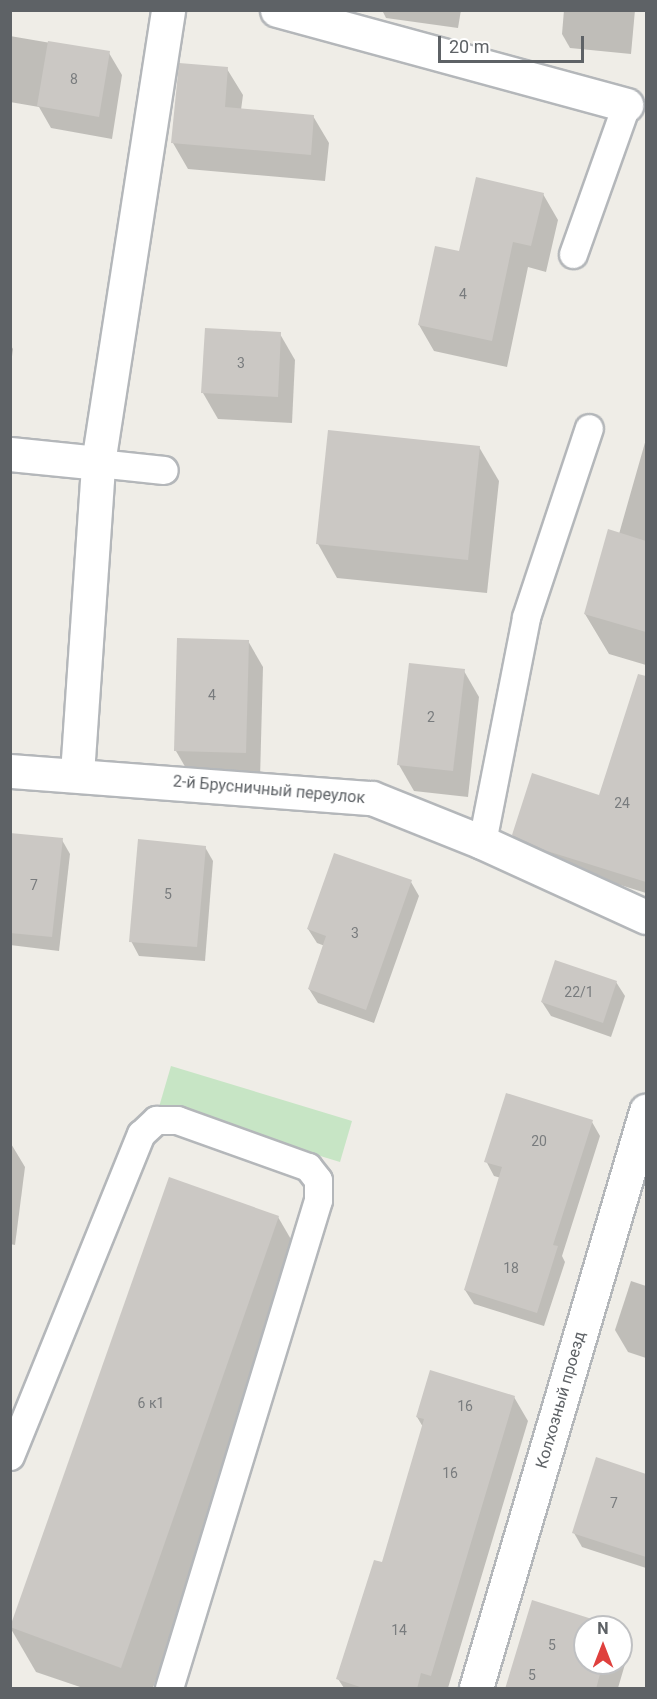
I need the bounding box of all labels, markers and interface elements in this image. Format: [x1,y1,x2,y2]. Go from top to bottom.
scale bar [441,24,586,62]
text: 20 m [449,36,489,57]
house number: 8 [70,71,78,87]
house number: 4 [459,286,467,302]
house number: 3 [237,355,245,371]
house number: 4 [208,687,216,703]
house number: 2 [427,709,435,725]
street label: 2-й Брусничный переулок [172,772,366,808]
house number: 24 [614,795,630,811]
house number: 7 [30,877,38,893]
house number: 5 [164,886,172,902]
house number: 3 [351,925,359,941]
house number: 22/1 [564,984,594,1000]
house number: 20 [531,1133,547,1149]
house number: 18 [503,1260,519,1276]
street label: Колхозный проезд [532,1329,590,1471]
house number: 6 к1 [138,1395,164,1411]
house number: 16 [457,1398,473,1414]
house number: 16 [442,1465,458,1481]
house number: 7 [610,1495,618,1511]
north arrow [573,1615,633,1675]
text: N [597,1619,609,1638]
house number: 14 [391,1622,407,1638]
house number: 5 [548,1637,556,1653]
house number: 5 [528,1667,536,1683]

